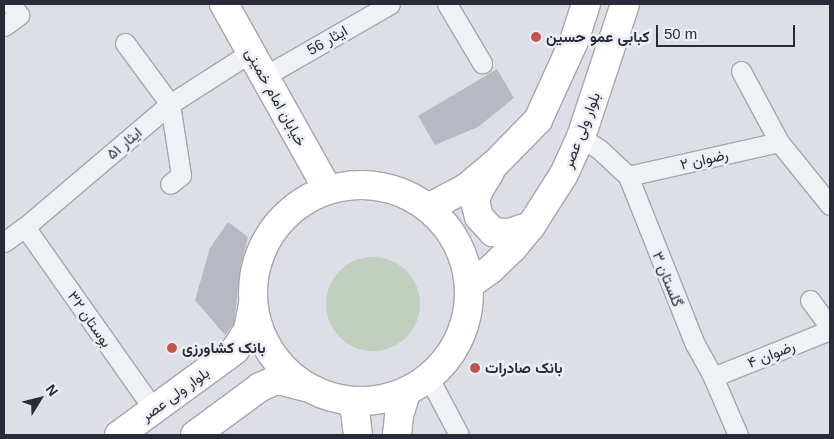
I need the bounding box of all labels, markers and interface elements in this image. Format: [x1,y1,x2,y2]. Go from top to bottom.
scale bar [659,15,798,47]
street label: ایثار 56 [304,21,350,59]
text: 50 m [664,25,697,42]
place label: کبابی عمو حسین [546,28,649,46]
marker: کبابی عمو حسین [530,31,542,43]
street label: خیابان امام خمینی [242,45,310,149]
street label: بلوار ولی عصر [558,89,604,171]
street label: ایثار ۵۱ [103,123,145,163]
street label: رضوان ۲ [678,145,730,173]
street label: گلستان ۳ [649,249,687,309]
street label: بوستان ۳۲ [64,287,116,351]
street label: رضوان ۴ [745,336,797,372]
place label: بانک کشاورزی [182,339,266,357]
marker: بانک کشاورزی [166,342,178,354]
place label: بانک صادرات [485,359,563,377]
marker: بانک صادرات [469,362,481,374]
street label: بلوار ولی عصر [137,363,213,425]
north arrow [15,374,65,424]
text: N [43,381,62,399]

